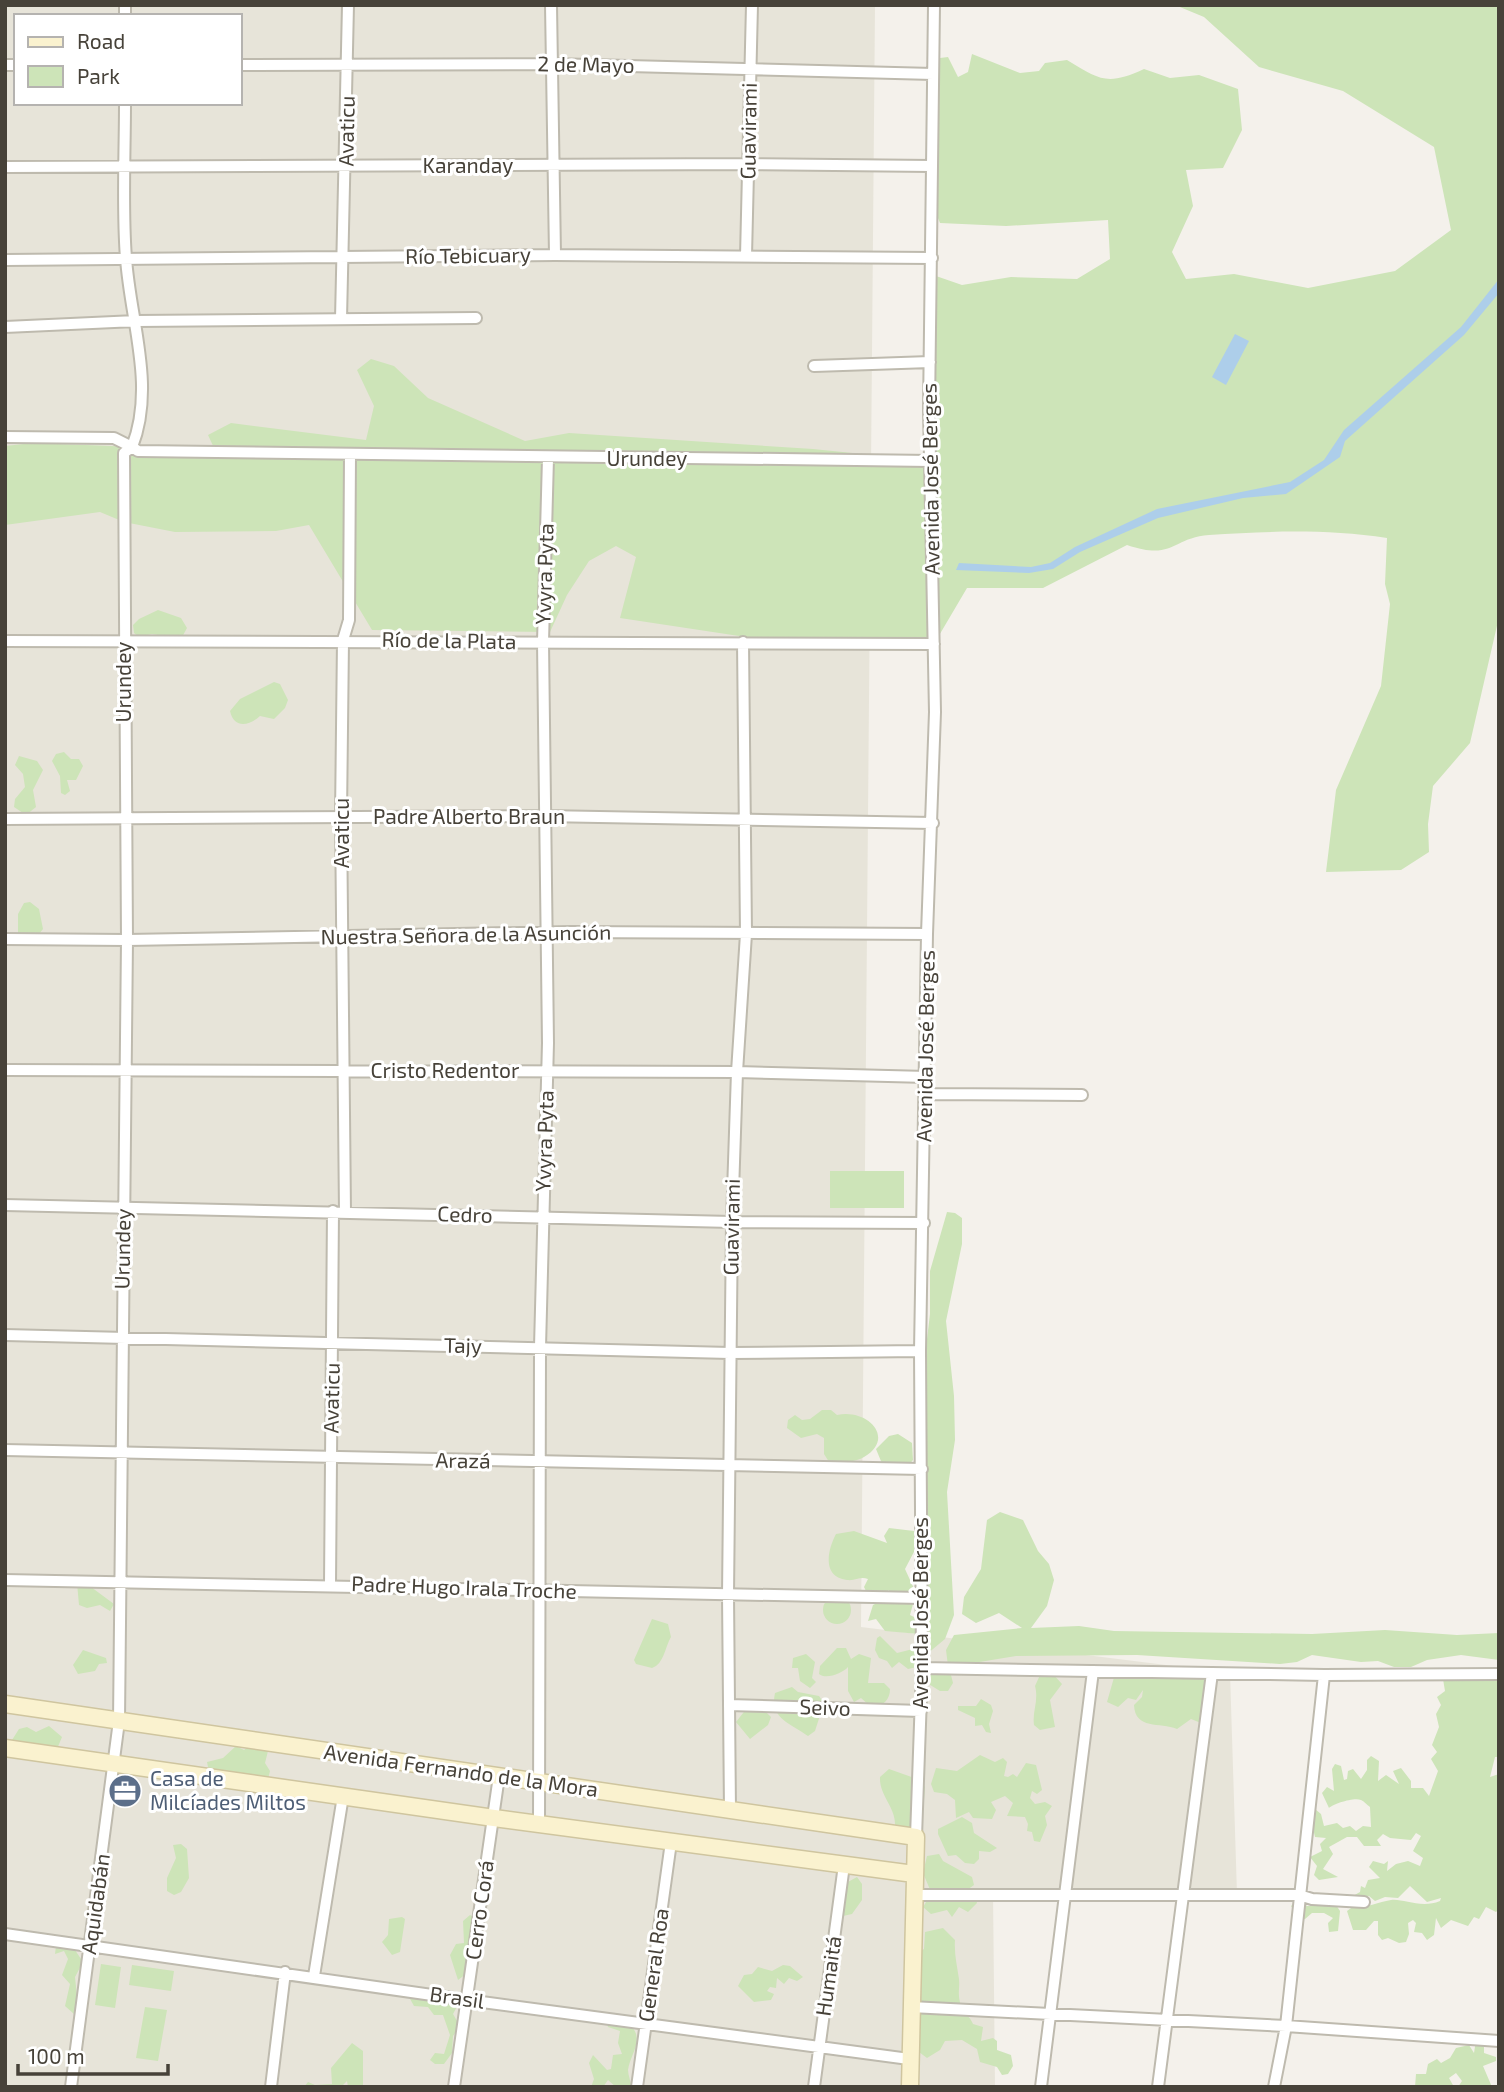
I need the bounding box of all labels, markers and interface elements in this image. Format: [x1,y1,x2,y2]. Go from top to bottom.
legend [14,14,242,105]
text: Road [77,28,125,53]
street label: 2 de Mayo [537,50,635,77]
text: Park [77,63,120,88]
street label: Guavirami [734,82,761,179]
street label: Avaticu [332,95,359,167]
street label: Karanday [423,152,513,177]
street label: Río Tebicuary [405,241,531,268]
street label: Avenida José Berges [915,383,944,575]
street label: Urundey [607,445,687,470]
street label: Yvyra Pyta [529,523,558,625]
street label: Río de la Plata [381,626,517,653]
street label: Urundey [110,642,135,722]
street label: Avaticu [328,798,353,868]
street label: Padre Alberto Braun [373,803,565,828]
street label: Nuestra Señora de la Asunción [320,918,611,949]
street label: Avenida José Berges [910,950,939,1142]
street label: Cristo Redentor [371,1057,520,1082]
street label: Yvyra Pyta [529,1090,558,1192]
street label: Guavirami [717,1178,744,1275]
street label: Cedro [437,1200,493,1227]
street label: Urundey [108,1208,135,1290]
street label: Tajy [444,1332,482,1358]
street label: Avaticu [317,1362,344,1434]
street label: Arazá [435,1447,491,1472]
street label: Avenida José Berges [907,1517,932,1709]
street label: Padre Hugo Irala Troche [351,1570,577,1603]
street label: Seivo [799,1693,851,1720]
street label: Avenida Fernando de la Mora [323,1738,600,1801]
place label: Casa de Milcíades Miltos [150,1765,306,1814]
office icon: Casa de Milcíades Miltos [106,1772,144,1810]
street label: Aquidabán [75,1852,114,1956]
street label: Cerro Corá [459,1858,498,1961]
street label: General Roa [632,1906,673,2023]
street label: Humaitá [810,1934,846,2017]
street label: Brasil [428,1980,487,2013]
scale bar [18,2032,168,2076]
text: 100 m [28,2043,85,2068]

